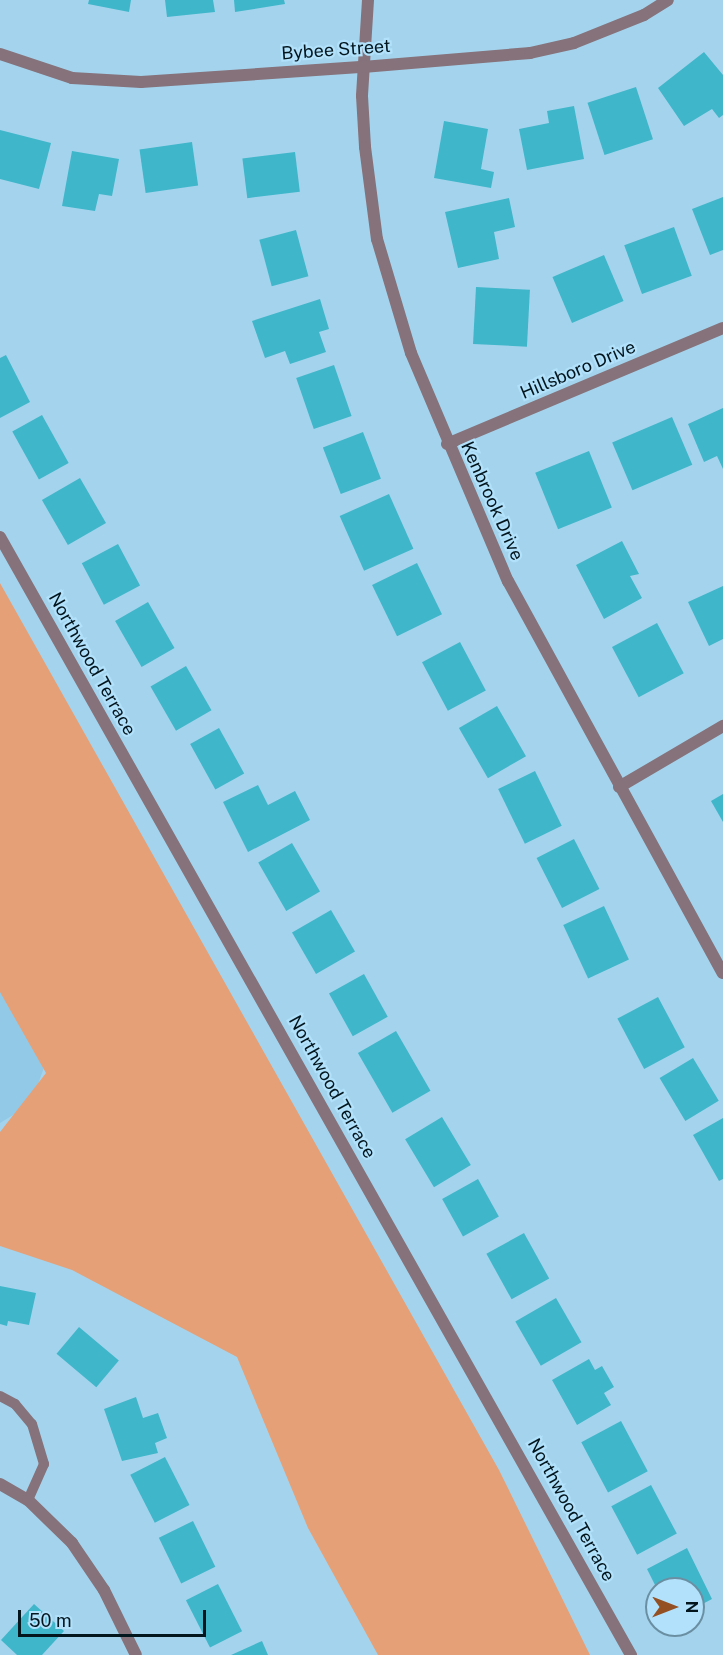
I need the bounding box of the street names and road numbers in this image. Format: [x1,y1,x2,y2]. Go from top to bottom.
street label: Bybee Street [281,35,391,65]
street label: Hillsboro Drive [517,336,639,404]
street label: Kenbrook Drive [456,438,528,564]
street label: Northwood Terrace [44,589,140,739]
street label: Northwood Terrace [284,1012,380,1162]
street label: Northwood Terrace [523,1435,619,1585]

